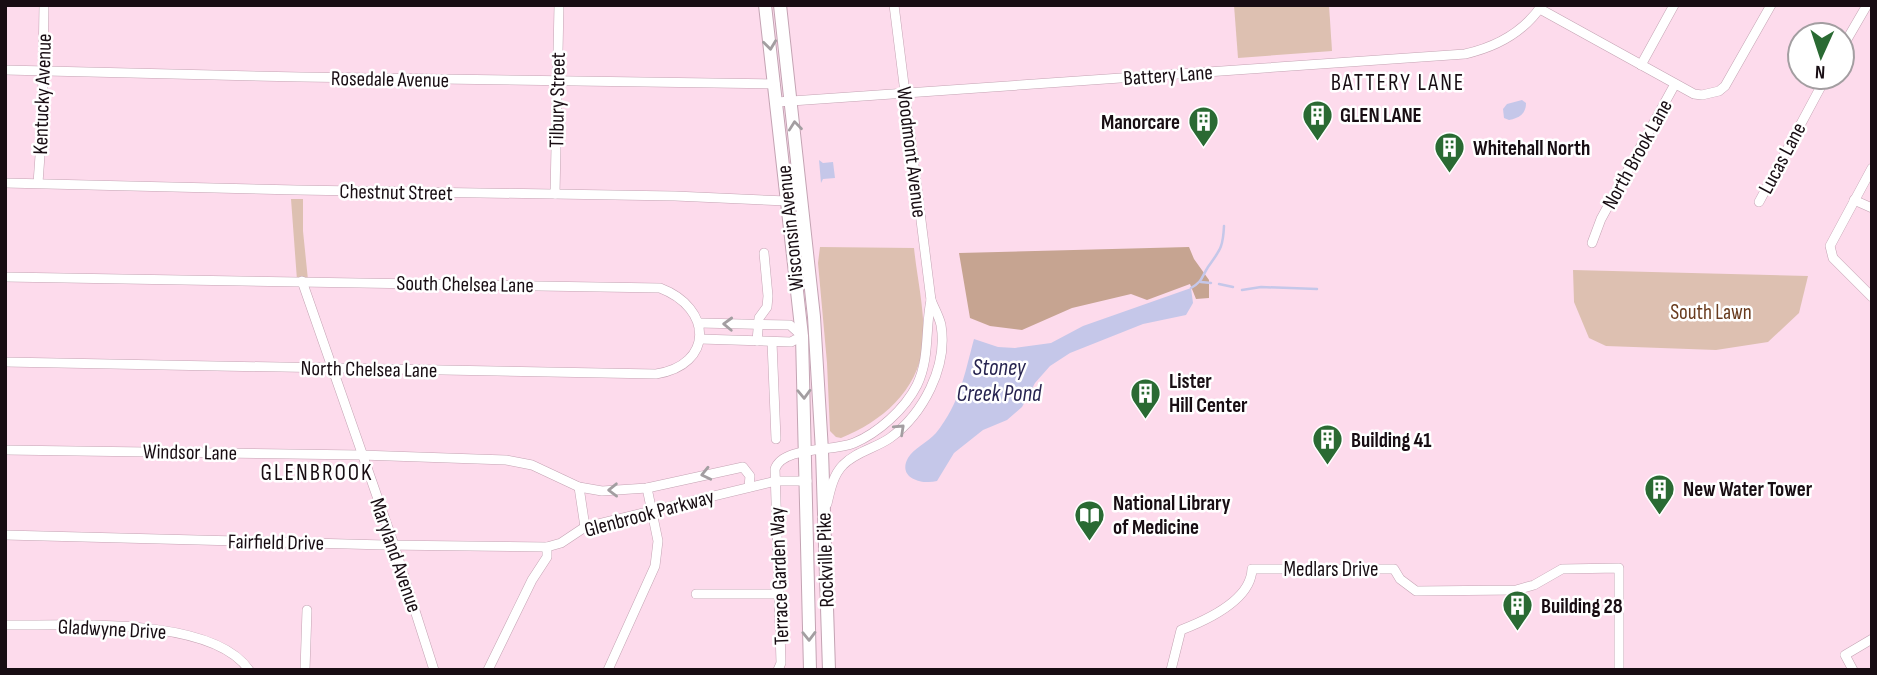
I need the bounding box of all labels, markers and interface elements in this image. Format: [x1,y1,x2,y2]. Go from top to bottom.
north arrow [1786,21,1856,91]
street label: Kentucky Avenue [28,33,57,155]
one-way arrow [763,39,778,51]
street label: Tilbury Street [544,52,571,148]
street label: Battery Lane [1123,60,1214,91]
text: N [1815,60,1826,83]
street label: Rosedale Avenue [331,66,449,93]
district label: BATTERY LANE [1331,69,1465,97]
street label: Woodmont Avenue [891,85,932,219]
street label: North Brook Lane [1597,95,1678,213]
building icon: GLEN LANE [1300,98,1334,142]
place label: GLEN LANE [1340,103,1422,128]
building icon: Manorcare [1186,105,1220,149]
place label: Manorcare [1101,110,1180,135]
street label: Lucas Lane [1753,118,1812,198]
one-way arrow [788,121,803,132]
building icon: Whitehall North [1433,131,1467,175]
place label: Whitehall North [1473,136,1590,161]
street label: Wisconsin Avenue [771,164,810,292]
street label: Chestnut Street [339,179,453,206]
street label: South Chelsea Lane [396,271,534,298]
park label: South Lawn [1670,300,1752,325]
one-way arrow [723,316,734,331]
water label: Stoney Creek Pond [956,354,1042,408]
street label: North Chelsea Lane [300,356,438,383]
place label: Lister Hill Center [1169,369,1248,418]
building icon: Lister Hill Center [1129,376,1163,420]
one-way arrow [797,389,812,400]
building icon: Building 41 [1311,423,1345,467]
one-way arrow [892,425,905,437]
place label: Building 41 [1351,428,1432,453]
street label: Windsor Lane [143,439,237,466]
district label: GLENBROOK [260,459,374,487]
one-way arrow [700,466,712,481]
building icon: New Water Tower [1643,472,1677,516]
place label: New Water Tower [1683,477,1813,502]
one-way arrow [607,483,618,498]
street label: Glenbrook Parkway [581,484,717,543]
place label: National Library of Medicine [1113,491,1231,540]
street label: Maryland Avenue [364,495,427,616]
library icon: National Library of Medicine [1073,498,1107,542]
street label: Terrace Garden Way [765,506,794,646]
street label: Rockville Pike [811,512,840,608]
street label: Fairfield Drive [228,529,324,556]
street label: Medlars Drive [1284,557,1378,582]
building icon: Building 28 [1501,589,1535,633]
place label: Building 28 [1541,594,1623,619]
street label: Gladwyne Drive [57,614,167,645]
one-way arrow [802,631,817,642]

